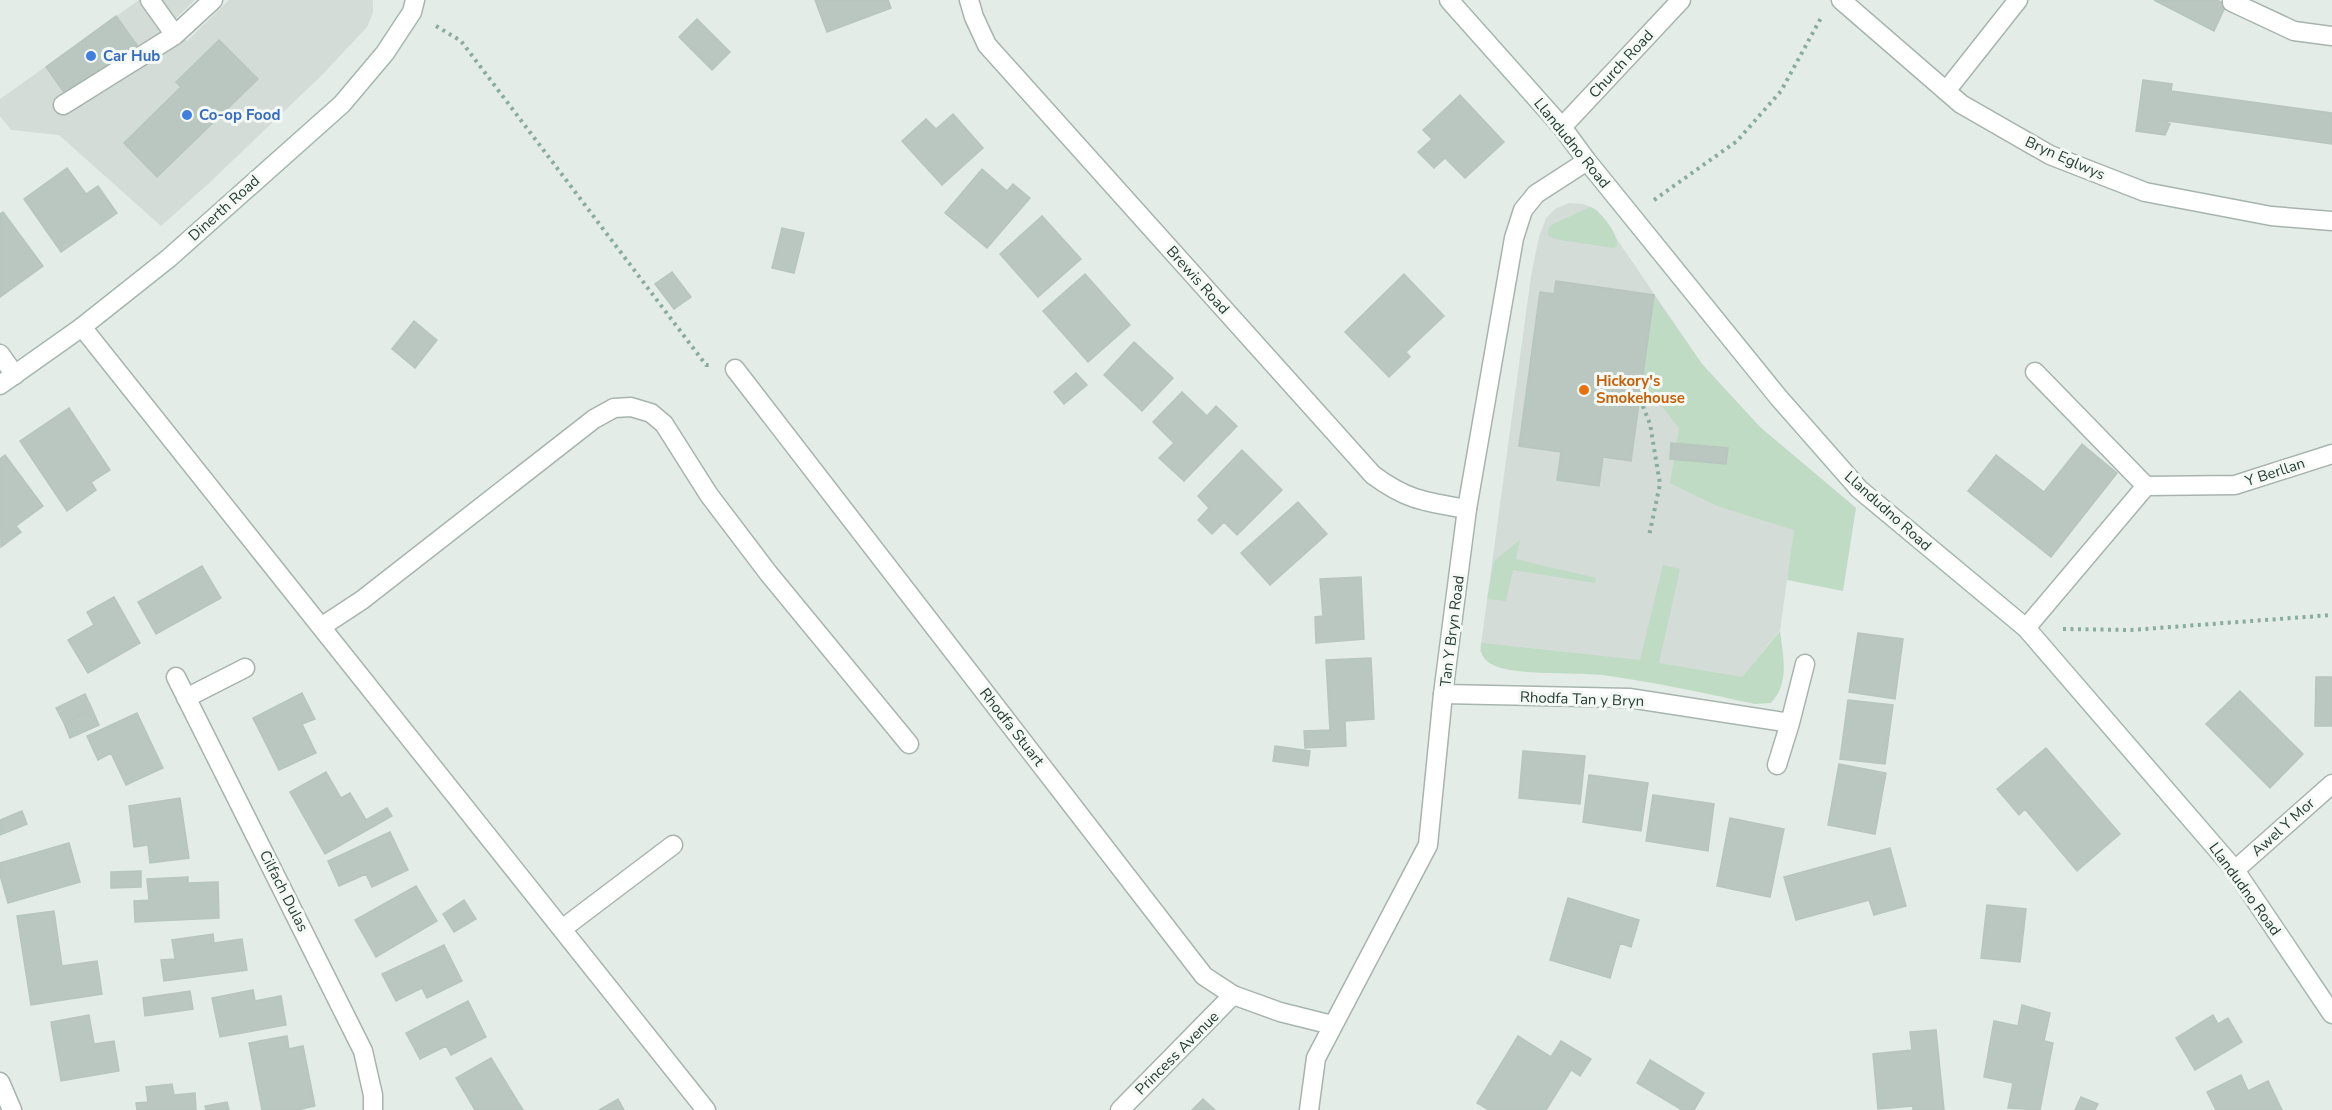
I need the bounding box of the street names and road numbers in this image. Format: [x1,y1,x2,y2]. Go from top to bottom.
street label: Church Road [1584,26,1658,102]
street label: Llandudno Road [1529,94,1615,192]
street label: Bryn Eglwys [2022,131,2108,185]
street label: Dinerth Road [184,171,264,245]
street label: Brewis Road [1162,242,1234,318]
street label: Y Berllan [2242,453,2307,491]
street label: Llandudno Road [1840,467,1936,555]
street label: Tan Y Bryn Road [1435,574,1469,688]
street label: Rhodfa Stuart [975,684,1049,771]
street label: Rhodfa Tan y Bryn [1520,687,1644,711]
street label: Awel Y Mor [2247,793,2319,861]
street label: Llandudno Road [2204,838,2286,940]
street label: Cilfach Dulas [255,847,313,935]
street label: Princess Avenue [1131,1007,1223,1099]

